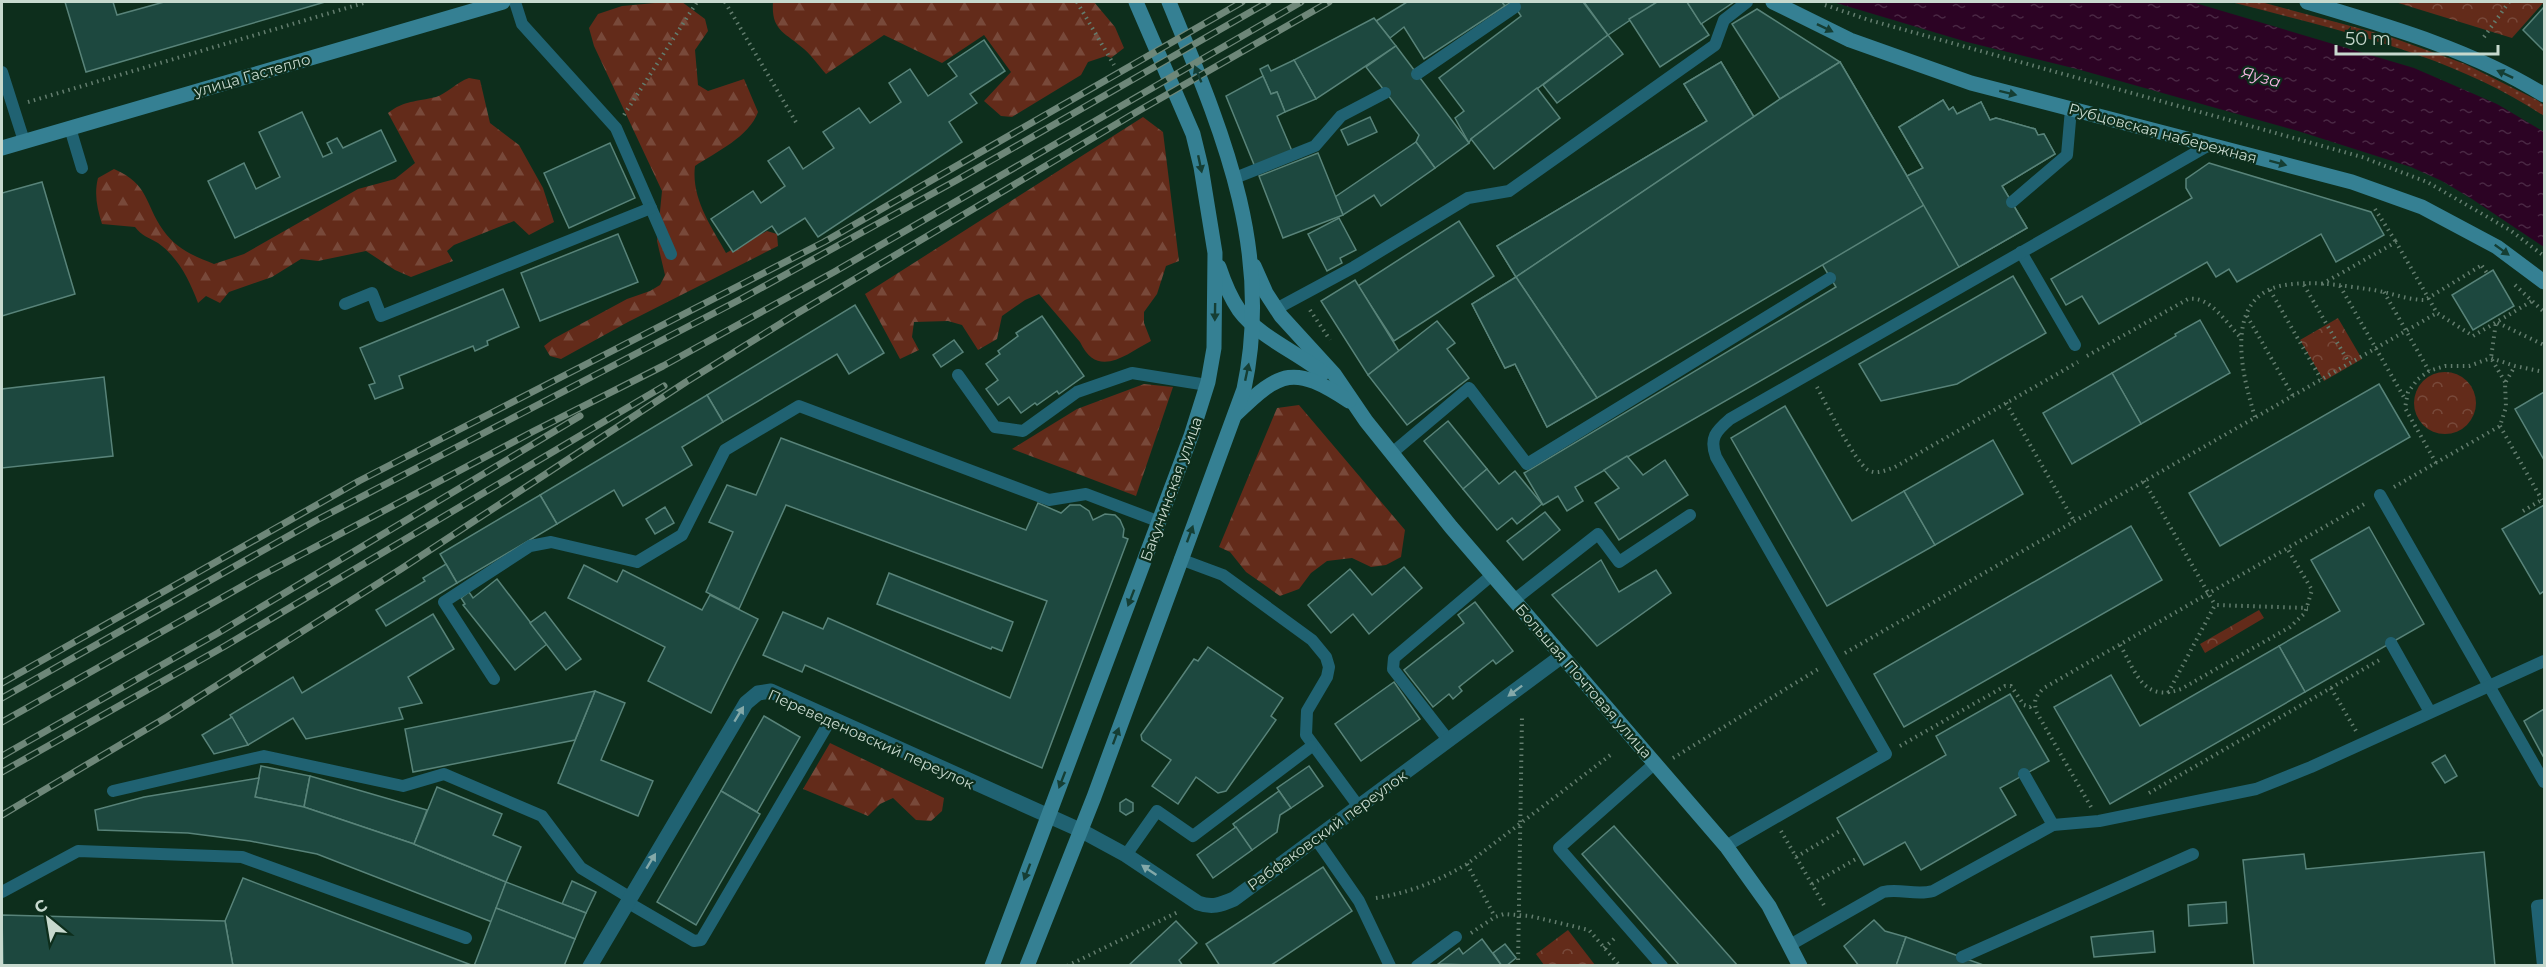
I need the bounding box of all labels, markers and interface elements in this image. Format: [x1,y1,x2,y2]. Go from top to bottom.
scale bar [2336,18,2498,56]
one-way arrow [1816,22,1834,32]
text: 50 m [2345,28,2391,50]
street label: улица Гастелло [191,49,312,101]
water label: Яуза [2239,62,2283,92]
one-way arrow [1193,65,1202,83]
one-way arrow [2496,69,2514,79]
one-way arrow [1999,88,2018,98]
street label: Рубцовская набережная [2067,99,2259,167]
one-way arrow [1196,155,1205,174]
one-way arrow [2269,158,2288,168]
one-way arrow [2493,244,2509,256]
one-way arrow [1210,302,1220,321]
one-way arrow [1243,363,1252,382]
street label: Бакунинская улица [1136,414,1206,564]
one-way arrow [1185,524,1195,542]
one-way arrow [1126,589,1136,607]
street label: Большая Почтовая улица [1512,600,1656,762]
street label: Переведеновский переулок [765,685,977,793]
one-way arrow [1508,685,1523,697]
one-way arrow [734,706,745,722]
one-way arrow [1111,727,1121,745]
street label: Рабфаковский переулок [1243,765,1411,894]
one-way arrow [1057,771,1067,789]
one-way arrow [646,853,657,869]
one-way arrow [1022,864,1032,882]
one-way arrow [1142,864,1158,876]
north arrow [18,889,78,949]
text: С [31,895,51,918]

